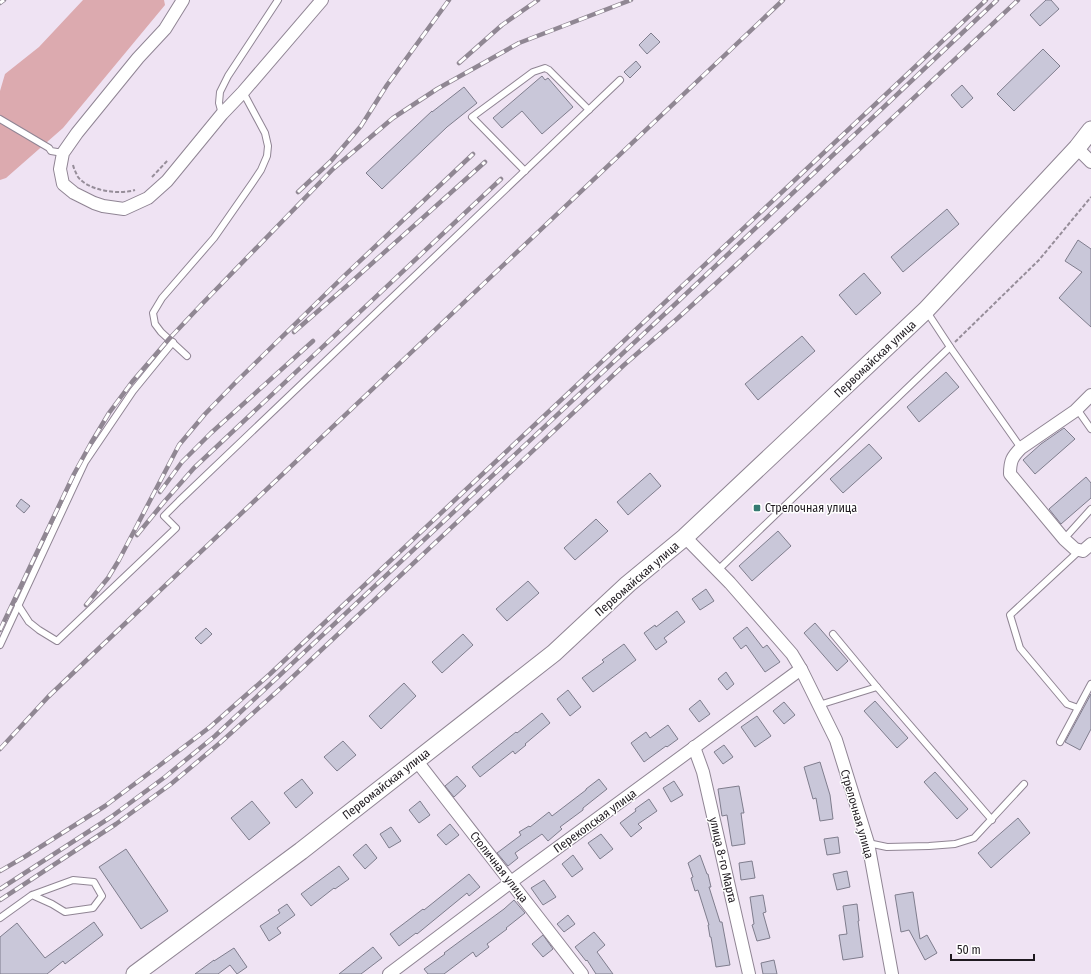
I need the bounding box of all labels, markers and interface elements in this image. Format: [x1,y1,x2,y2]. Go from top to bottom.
street label: Первомайская улица [831,317,919,401]
place label: Стрелочная улица [765,501,857,515]
marker: Стрелочная улица [752,503,762,513]
street label: Первомайская улица [592,539,682,619]
street label: Первомайская улица [340,746,432,822]
street label: Стрелочная улица [838,768,876,860]
street label: Перекопская улица [551,786,639,856]
street label: улица 8-го Марта [706,816,740,904]
street label: Столичная улица [467,829,531,905]
scale bar [951,936,1034,962]
text: 50 m [957,943,981,957]

